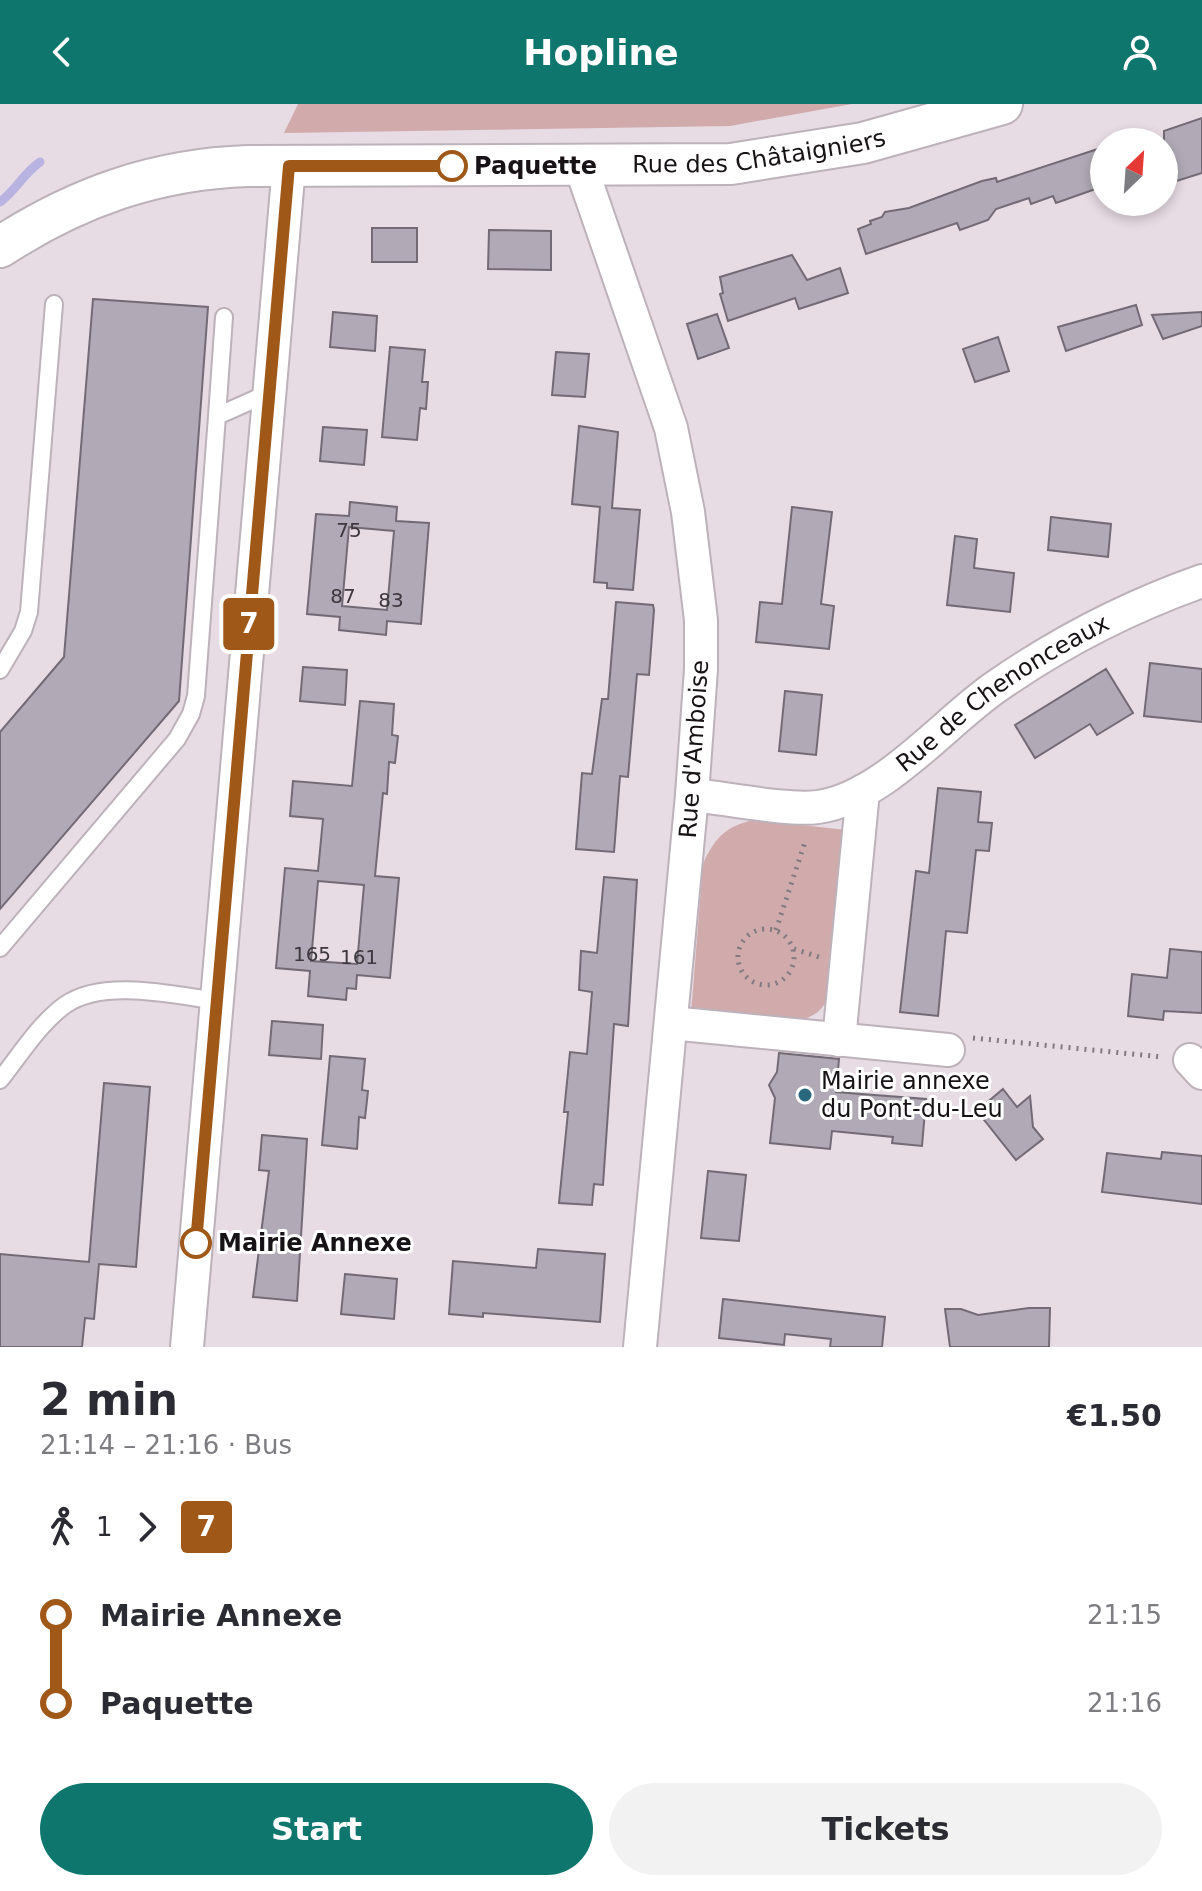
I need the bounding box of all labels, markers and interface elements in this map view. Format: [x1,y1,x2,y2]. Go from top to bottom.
icon: back [40,30,84,74]
icon: person [1118,30,1162,74]
text: Hopline [523,32,679,73]
street label: Rue des Châtaigniers [632,123,889,178]
north arrow [1090,128,1178,216]
map controls [1090,128,1178,216]
marker: Paquette [437,151,467,181]
place label: Paquette [474,152,597,180]
house number: 75 [336,518,362,542]
house number: 87 [330,584,356,608]
house number: 83 [378,588,404,612]
line badge: 7 [223,598,275,650]
text: 7 [239,607,259,640]
street label: Rue de Chenonceaux [891,609,1114,778]
street label: Rue d'Amboise [674,659,714,839]
house number: 165 [293,942,331,966]
house number: 161 [340,945,378,969]
place label: Mairie annexe du Pont-du-Leu [821,1067,1003,1123]
marker: Mairie annexe du Pont-du-Leu [796,1086,814,1104]
marker: Mairie Annexe [181,1228,211,1258]
place label: Mairie Annexe [218,1229,412,1257]
text: 2 min [40,1374,178,1425]
text: €1.50 [1067,1398,1162,1433]
text: 21:14 – 21:16 · Bus [40,1430,292,1460]
icon: walk [40,1505,84,1549]
icon: forward [125,1505,169,1549]
text: 7 [197,1510,216,1543]
text: 1 [96,1512,113,1542]
text: Mairie Annexe [100,1598,342,1633]
text: 21:15 [1087,1600,1162,1630]
text: Paquette [100,1686,254,1721]
text: 21:16 [1087,1688,1162,1718]
button: Start [40,1783,593,1875]
button: Tickets [609,1783,1162,1875]

